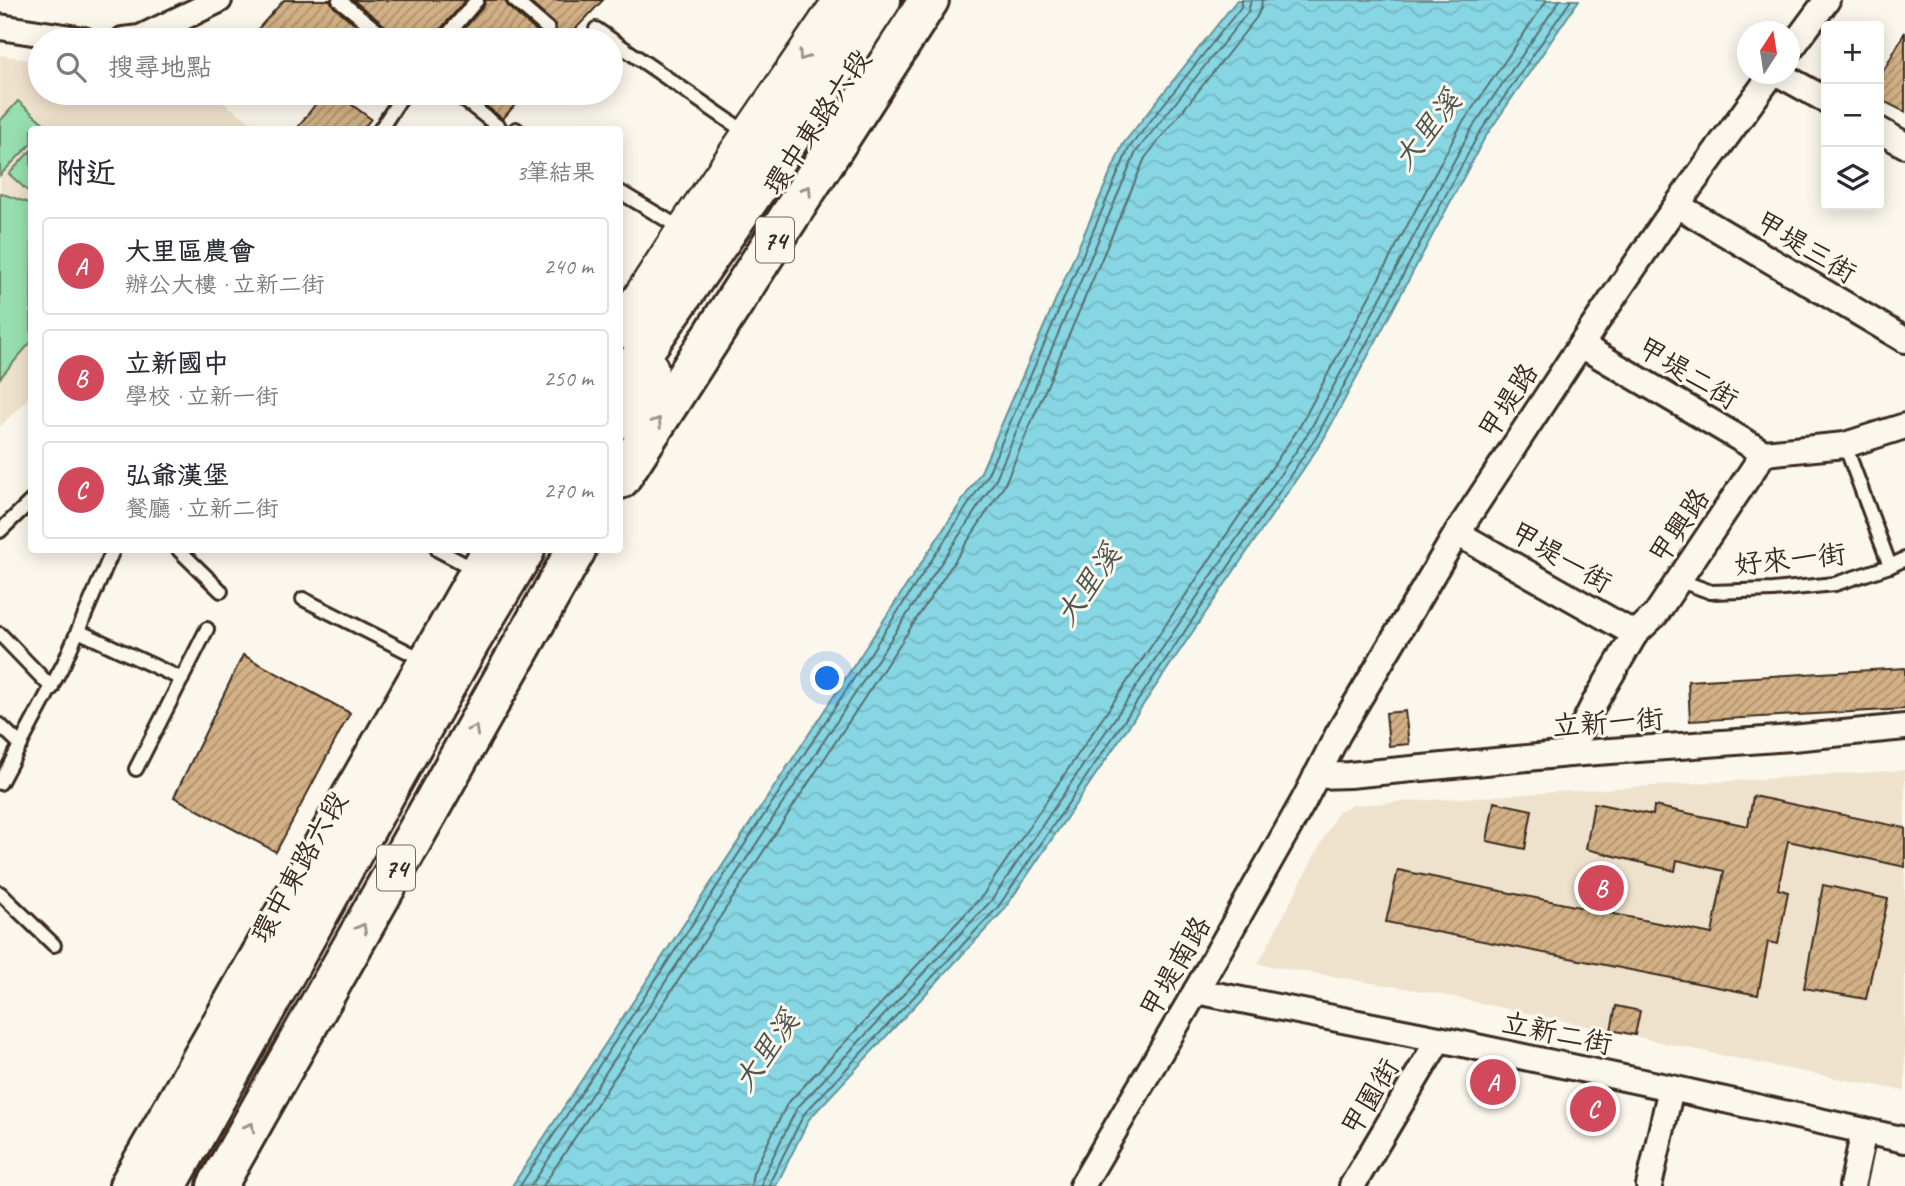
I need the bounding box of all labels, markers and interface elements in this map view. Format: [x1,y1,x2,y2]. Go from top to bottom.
north arrow [1737,21,1800,84]
map controls [1821,21,1884,210]
button: + [1821,21,1884,84]
search box [28,28,623,105]
street label: 環中東路六段 [756,43,878,201]
icon: search [52,48,90,86]
one-way arrow [799,48,811,61]
text: 搜尋地點 [108,51,212,84]
water label: 大里溪 [1384,81,1471,177]
button: − [1821,84,1884,147]
button: layers [1821,147,1884,210]
text: 附近 [56,154,116,192]
text: 3筆結果 [516,158,595,187]
one-way arrow [799,185,811,198]
street label: 甲堤三街 [1749,203,1863,291]
road number: 74 [756,218,794,262]
text: 大里區農會 [125,235,255,268]
text: A [75,252,87,281]
text: 240 m [544,252,593,281]
text: 辦公大樓 · 立新二街 [125,270,324,299]
street label: 甲堤二街 [1631,329,1745,417]
text: 立新國中 [125,347,229,380]
street label: 甲堤路 [1470,356,1546,446]
text: B [75,364,87,393]
text: 250 m [544,364,593,393]
text: 學校 · 立新一街 [125,382,278,411]
one-way arrow [648,417,661,430]
text: 弘爺漢堡 [125,459,229,492]
text: C [76,476,86,505]
text: 270 m [544,476,593,505]
street label: 甲興路 [1641,481,1717,571]
text: 餐廳 · 立新二街 [125,494,278,523]
street label: 甲堤一街 [1504,514,1618,600]
water label: 大里溪 [1047,536,1131,633]
street label: 好來一街 [1732,536,1848,582]
your location [810,661,844,695]
street label: 立新一街 [1551,701,1665,743]
one-way arrow [466,725,479,738]
street label: 環中東路六段 [243,785,355,949]
road number: 74 [377,846,415,890]
pin: B [1578,862,1624,914]
street label: 甲堤南路 [1132,910,1218,1024]
one-way arrow [354,923,367,936]
water label: 大里溪 [725,1002,809,1099]
street label: 立新二街 [1499,1004,1615,1062]
street label: 甲園街 [1333,1052,1407,1142]
pin: A [1470,1056,1516,1108]
pin: C [1570,1083,1616,1135]
one-way arrow [242,1121,255,1134]

